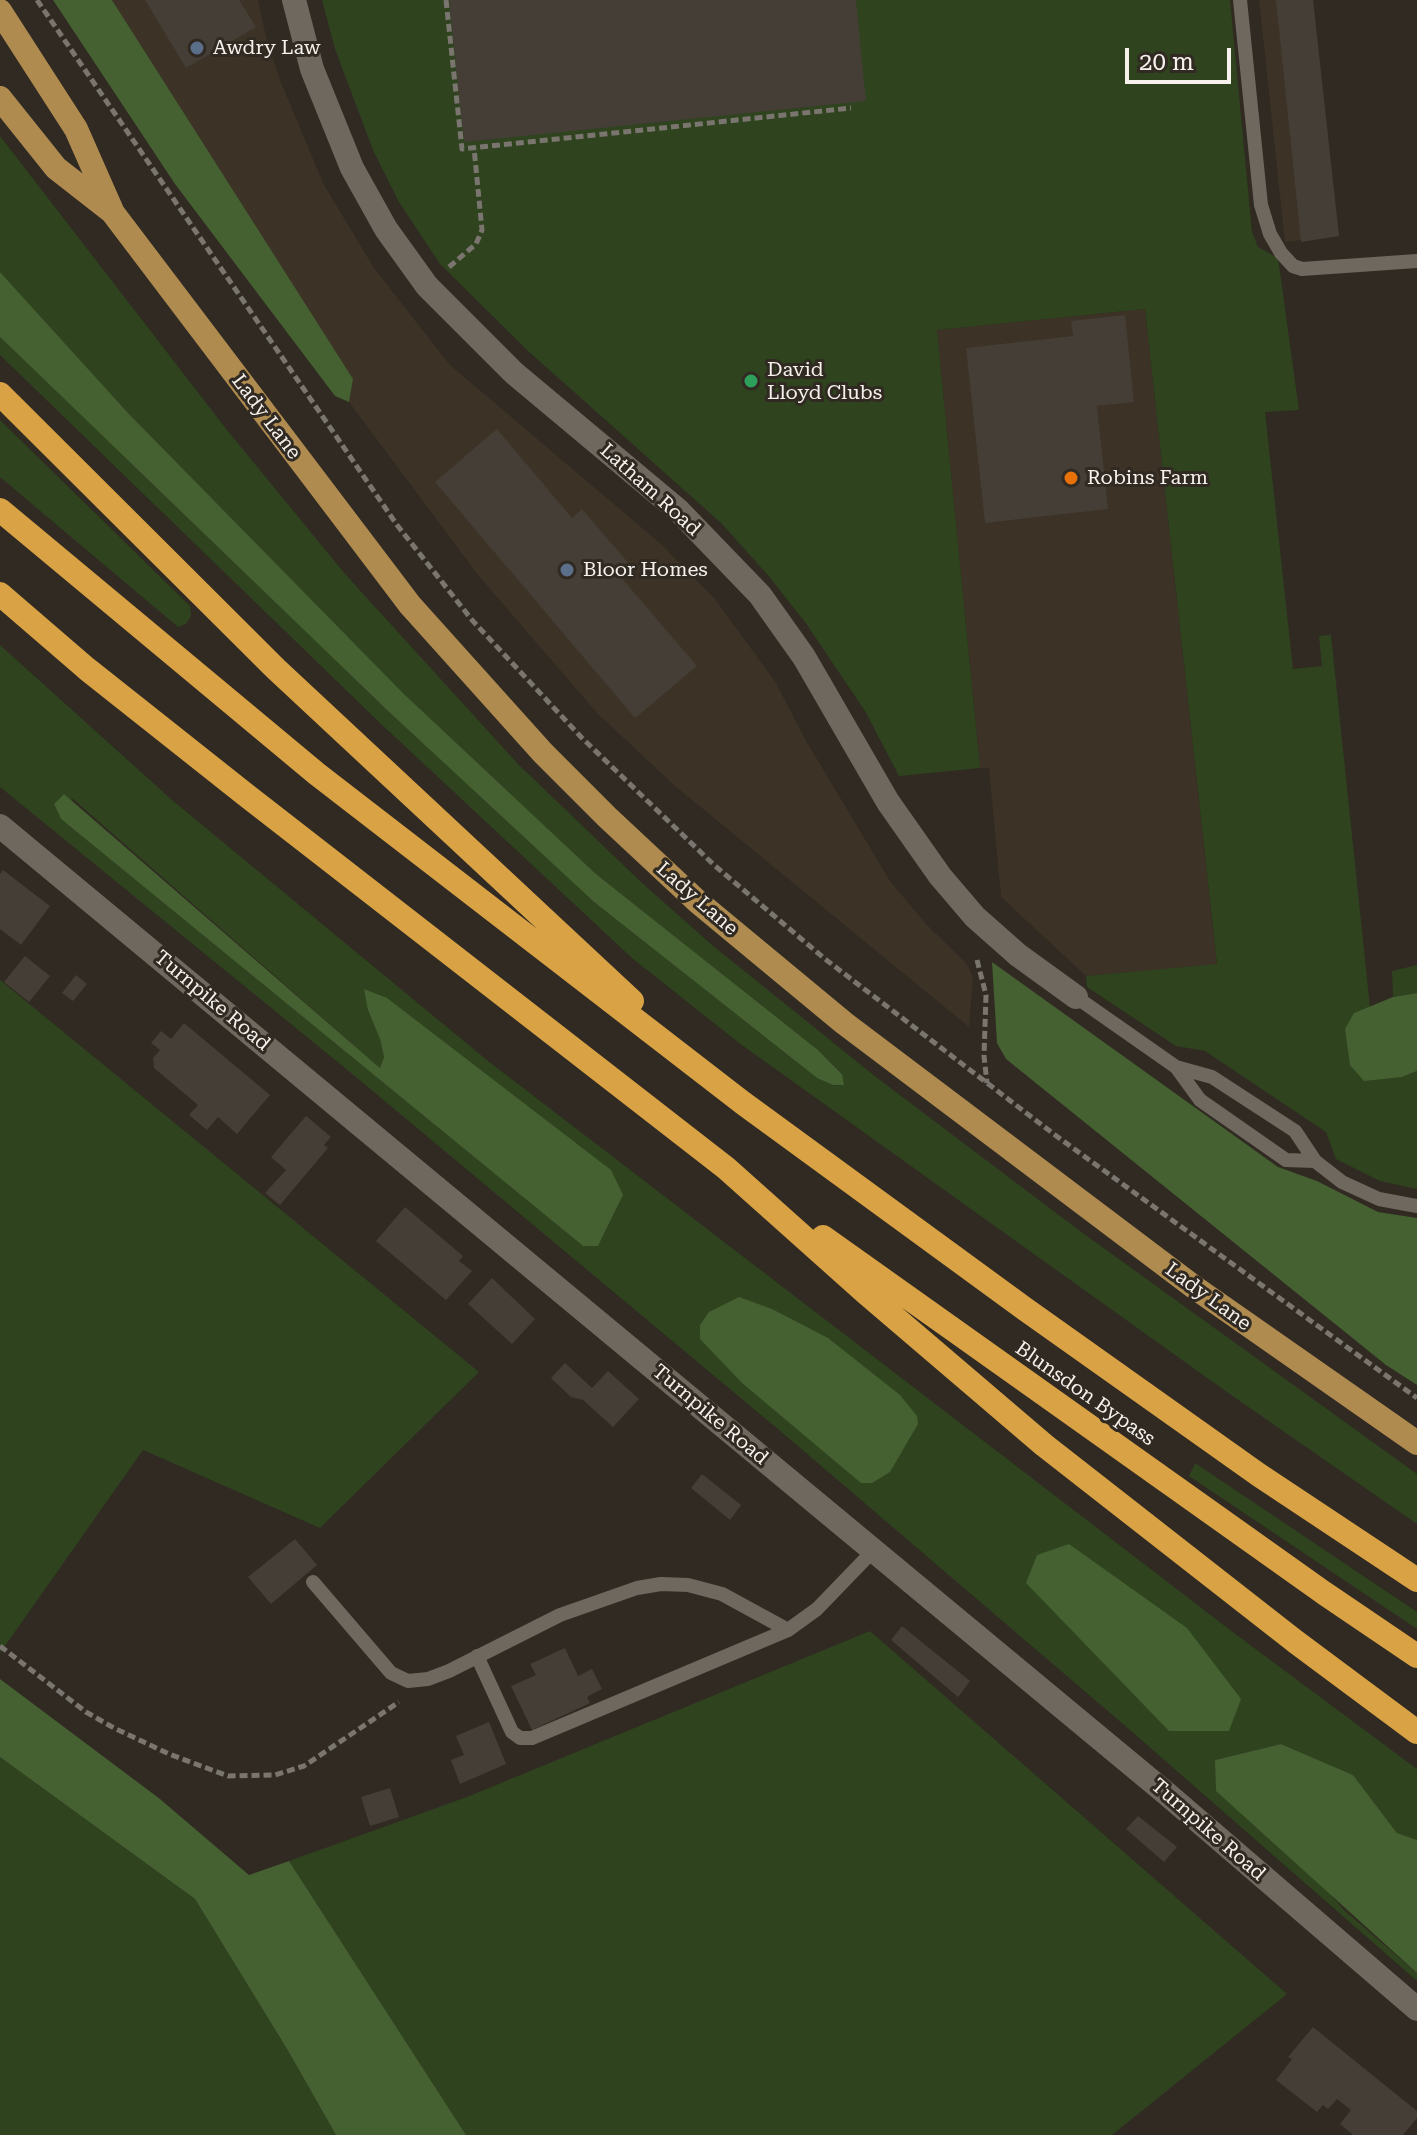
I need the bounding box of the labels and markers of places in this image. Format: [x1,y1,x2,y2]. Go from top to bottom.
place label: Awdry Law [213,36,320,60]
marker: Awdry Law [188,39,206,57]
place label: David Lloyd Clubs [767,358,882,405]
marker: David Lloyd Clubs [742,372,760,390]
place label: Robins Farm [1087,466,1208,490]
marker: Robins Farm [1062,469,1080,487]
place label: Bloor Homes [583,558,708,582]
marker: Bloor Homes [558,561,576,579]

